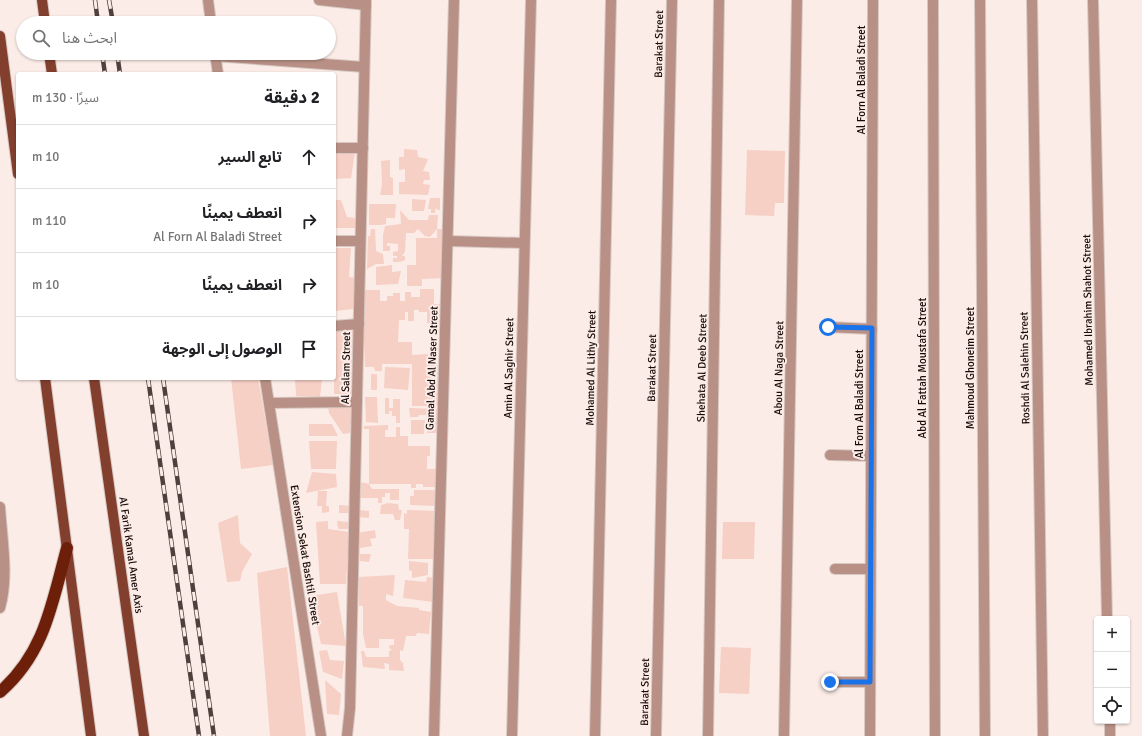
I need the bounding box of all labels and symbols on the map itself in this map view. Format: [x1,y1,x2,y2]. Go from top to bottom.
street label: Barakat Street [652,10,666,78]
street label: Al Forn Al Baladi Street [855,25,868,135]
street label: Mohamed Ibrahim Shahot Street [1080,234,1096,386]
street label: Abd Al Fattah Moustafa Street [916,297,929,438]
street label: Gamal Abd Al Naser Street [423,306,441,430]
street label: Mahmoud Ghoneim Street [964,307,977,429]
street label: Mohamed Al Lithy Street [583,310,599,426]
street label: Roshdi Al Salehin Street [1018,311,1032,425]
street label: Shehata Al Deeb Street [695,314,709,422]
street label: Amin Al Saghir Street [502,317,516,418]
route start [819,318,837,336]
street label: Abou Al Naga Street [772,321,786,415]
street label: Al Salam Street [339,331,353,404]
street label: Barakat Street [645,334,659,402]
street label: Al Forn Al Baladi Street [853,349,866,459]
street label: Extension Sekat Bashtil Street [288,484,323,626]
street label: Al Farik Kamal Amer Axis [116,496,146,614]
street label: Barakat Street [638,658,652,726]
route end [821,673,839,691]

